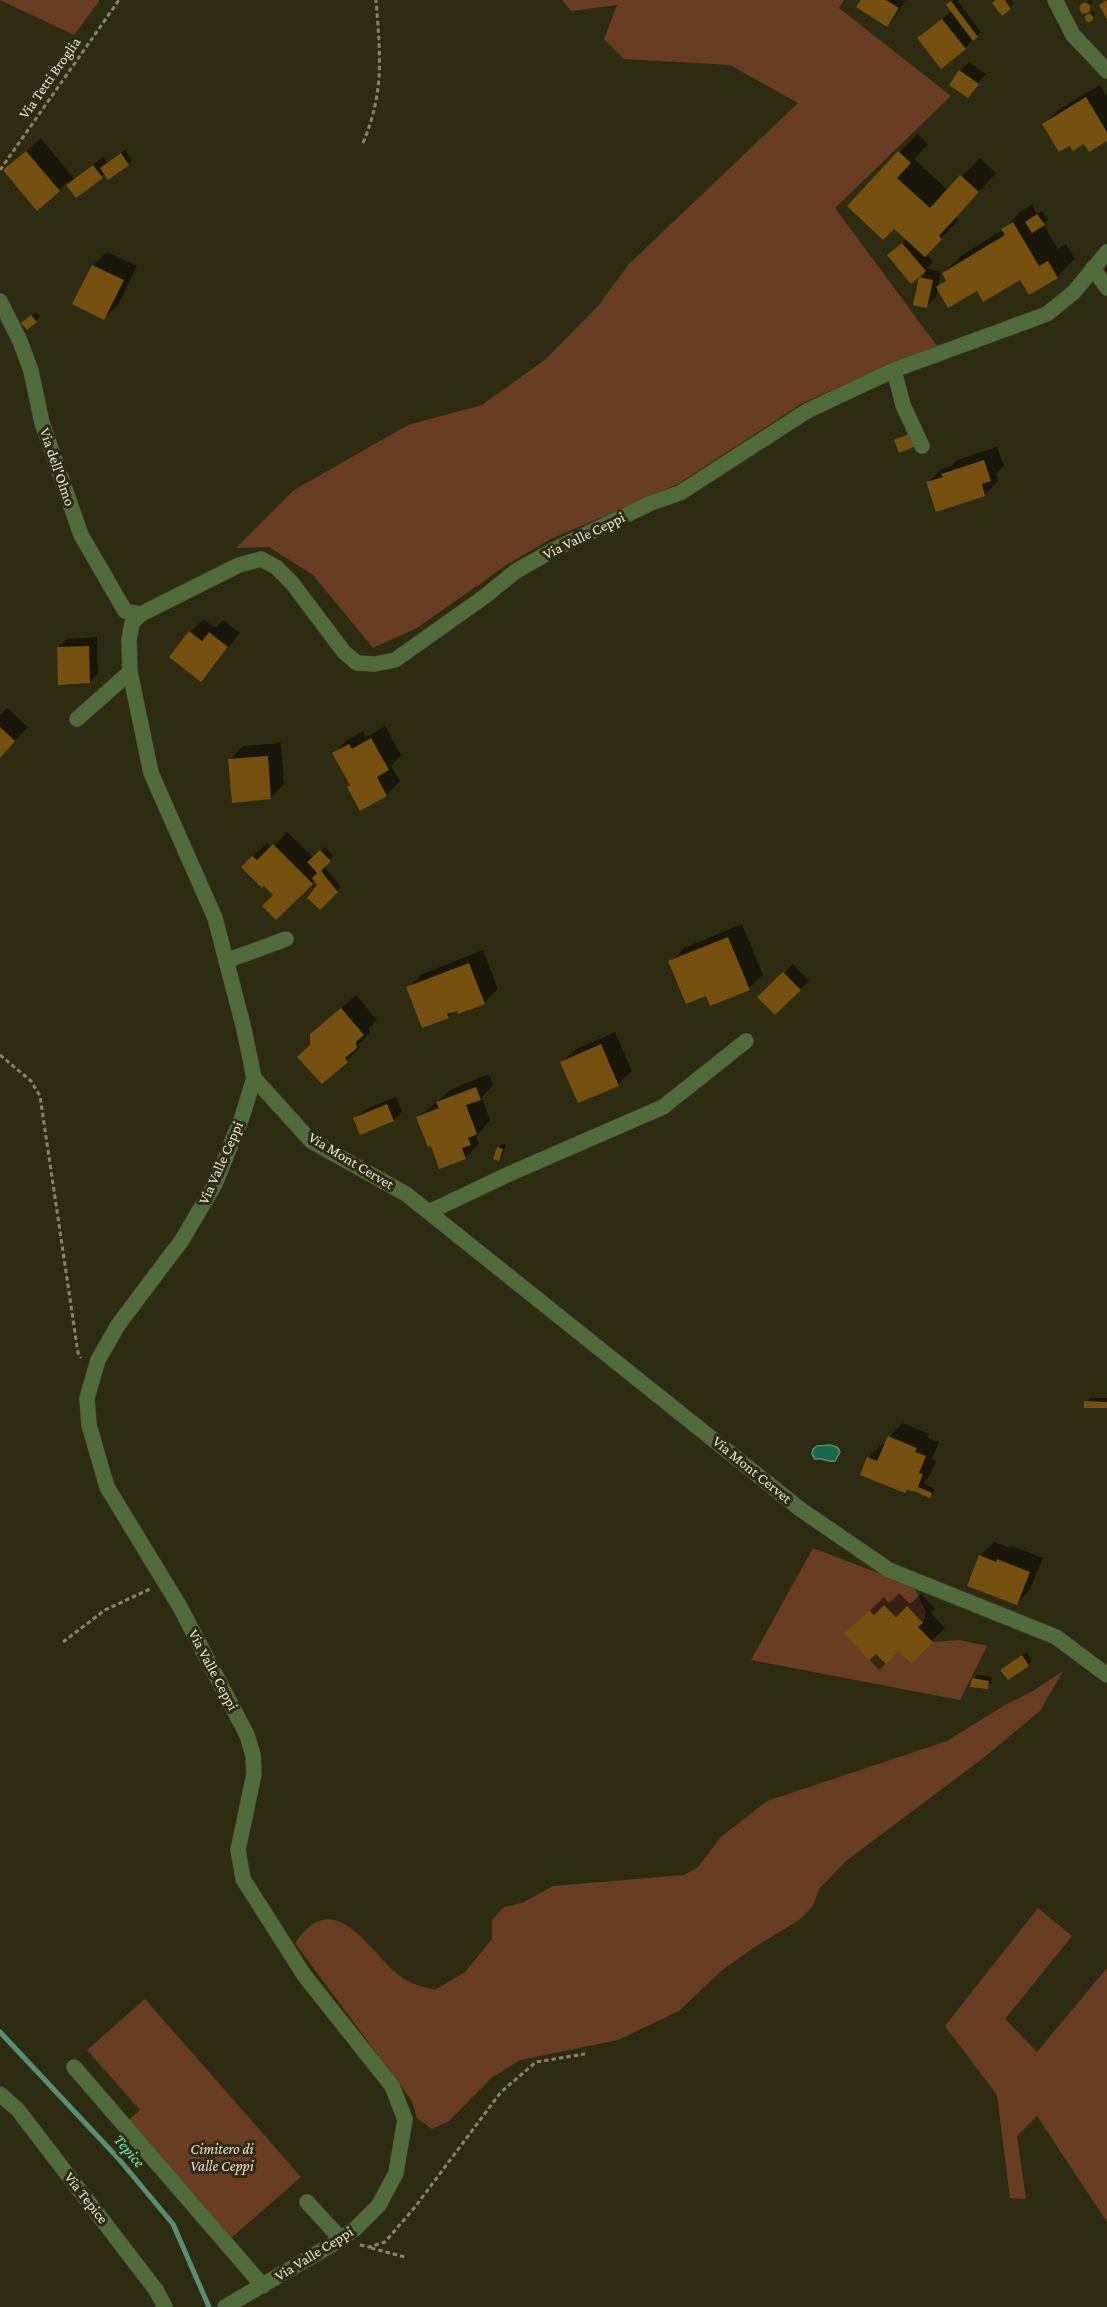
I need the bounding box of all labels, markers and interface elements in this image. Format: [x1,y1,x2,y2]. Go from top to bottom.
street label: Via Tetti Broglia [15,34,85,122]
street label: Via dell'Olmo [35,426,79,508]
street label: Via Valle Ceppi [540,508,628,564]
street label: Via Valle Ceppi [195,1119,247,1207]
street label: Via Mont Cervet [305,1128,397,1194]
street label: Via Mont Cervet [709,1433,795,1507]
street label: Via Valle Ceppi [184,1626,242,1714]
water label: Tepice [109,2130,149,2172]
park label: Cimitero di Valle Ceppi [190,2140,254,2175]
street label: Via Tepice [60,2169,112,2227]
street label: Via Valle Ceppi [271,2223,357,2285]

